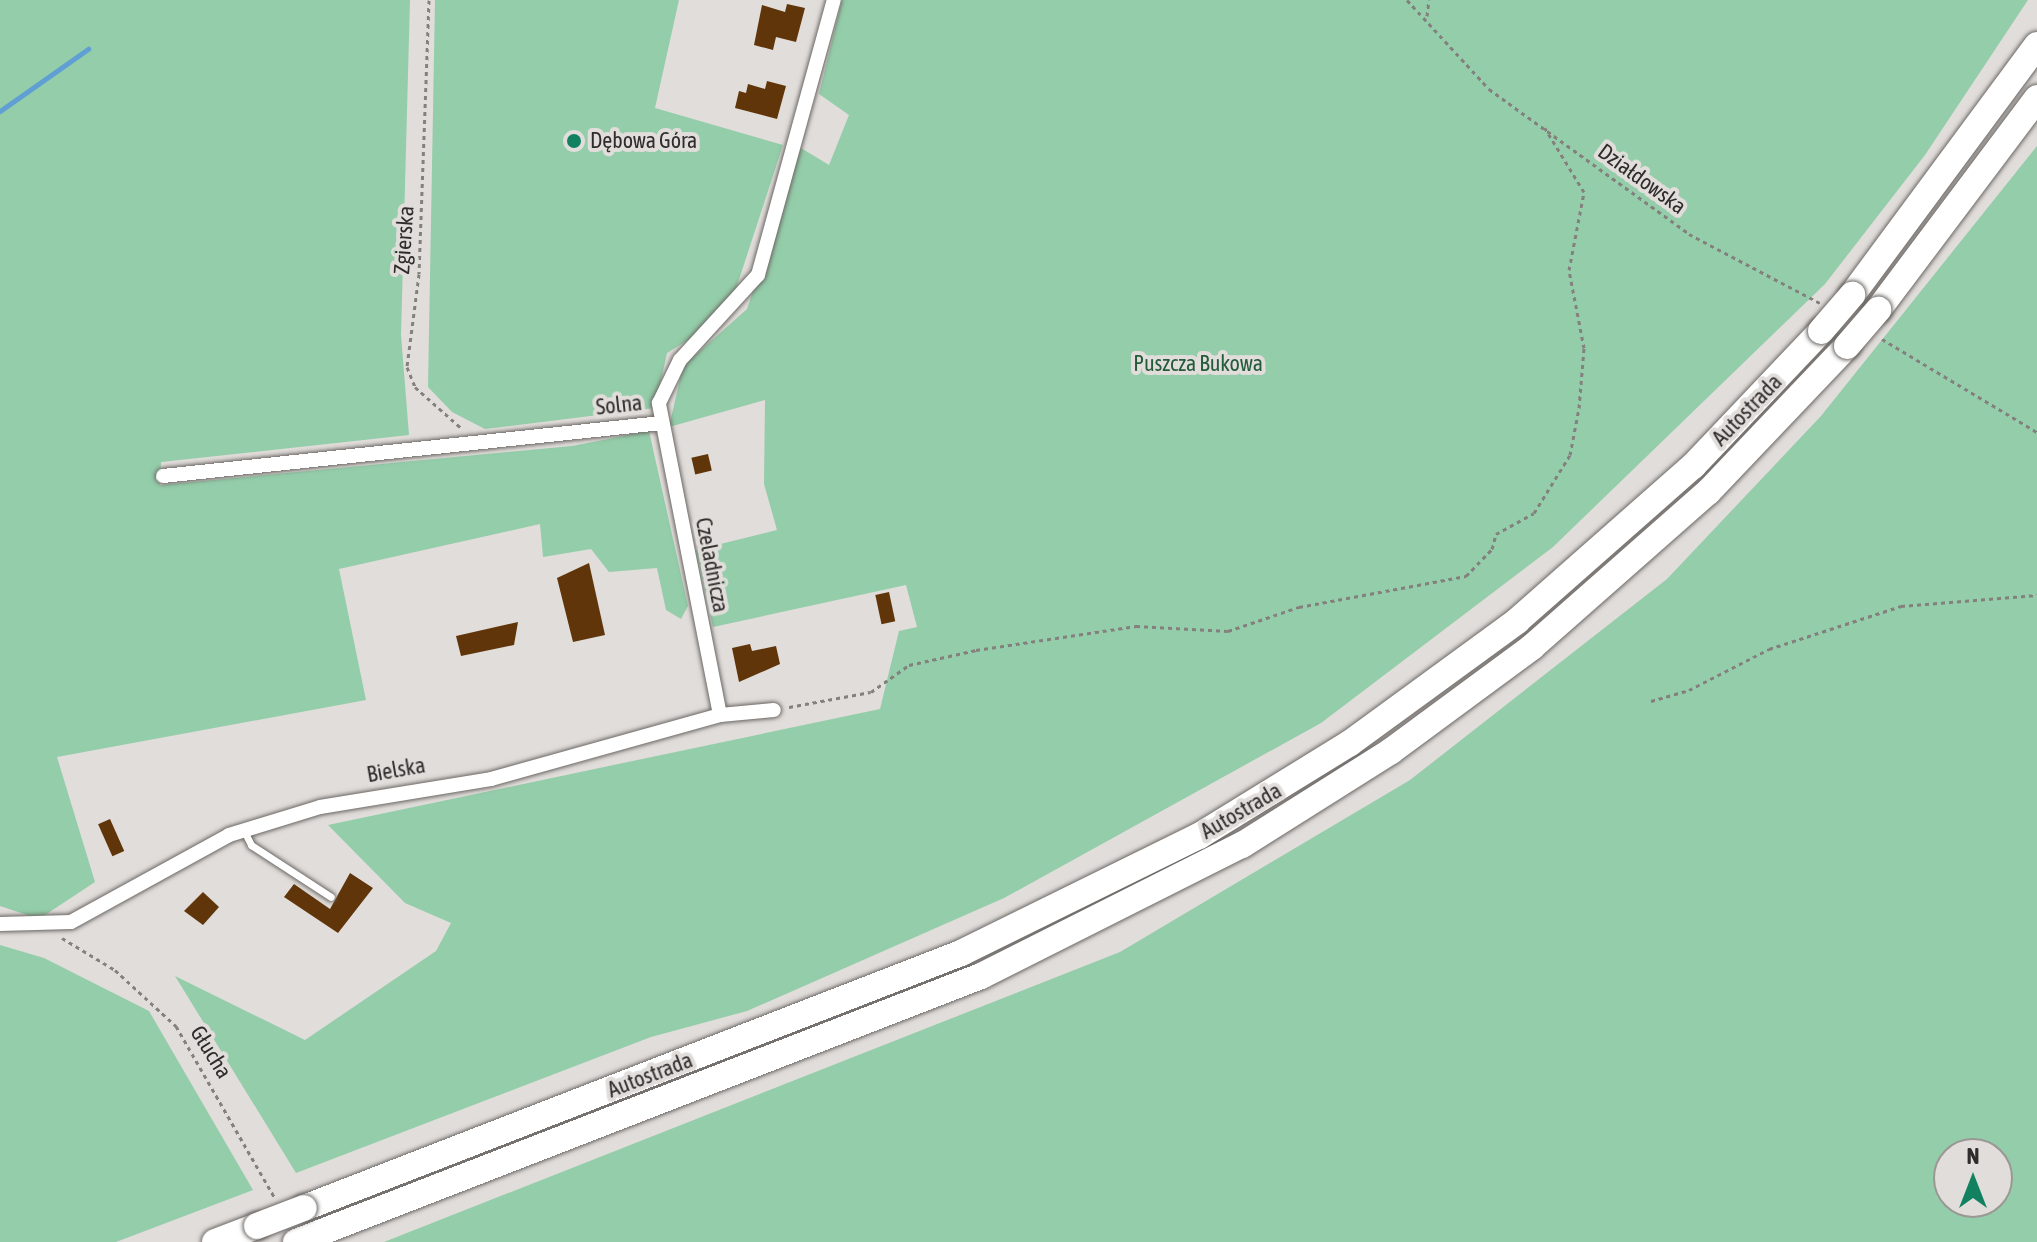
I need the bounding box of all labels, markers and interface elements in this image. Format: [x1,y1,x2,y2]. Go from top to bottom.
place label: Dębowa Góra [590,128,697,154]
marker: Dębowa Góra [565,132,583,150]
street label: Działdowska [1593,138,1691,220]
street label: Zgierska [388,205,420,275]
park label: Puszcza Bukowa [1133,351,1263,377]
street label: Autostrada [1707,369,1787,451]
street label: Solna [595,389,643,421]
street label: Czeladnicza [690,515,734,615]
street label: Bielska [365,752,427,788]
street label: Autostrada [1196,777,1286,845]
street label: Głucha [185,1021,237,1083]
street label: Autostrada [604,1047,696,1103]
north arrow [1933,1138,2013,1218]
text: N [1967,1143,1979,1169]

